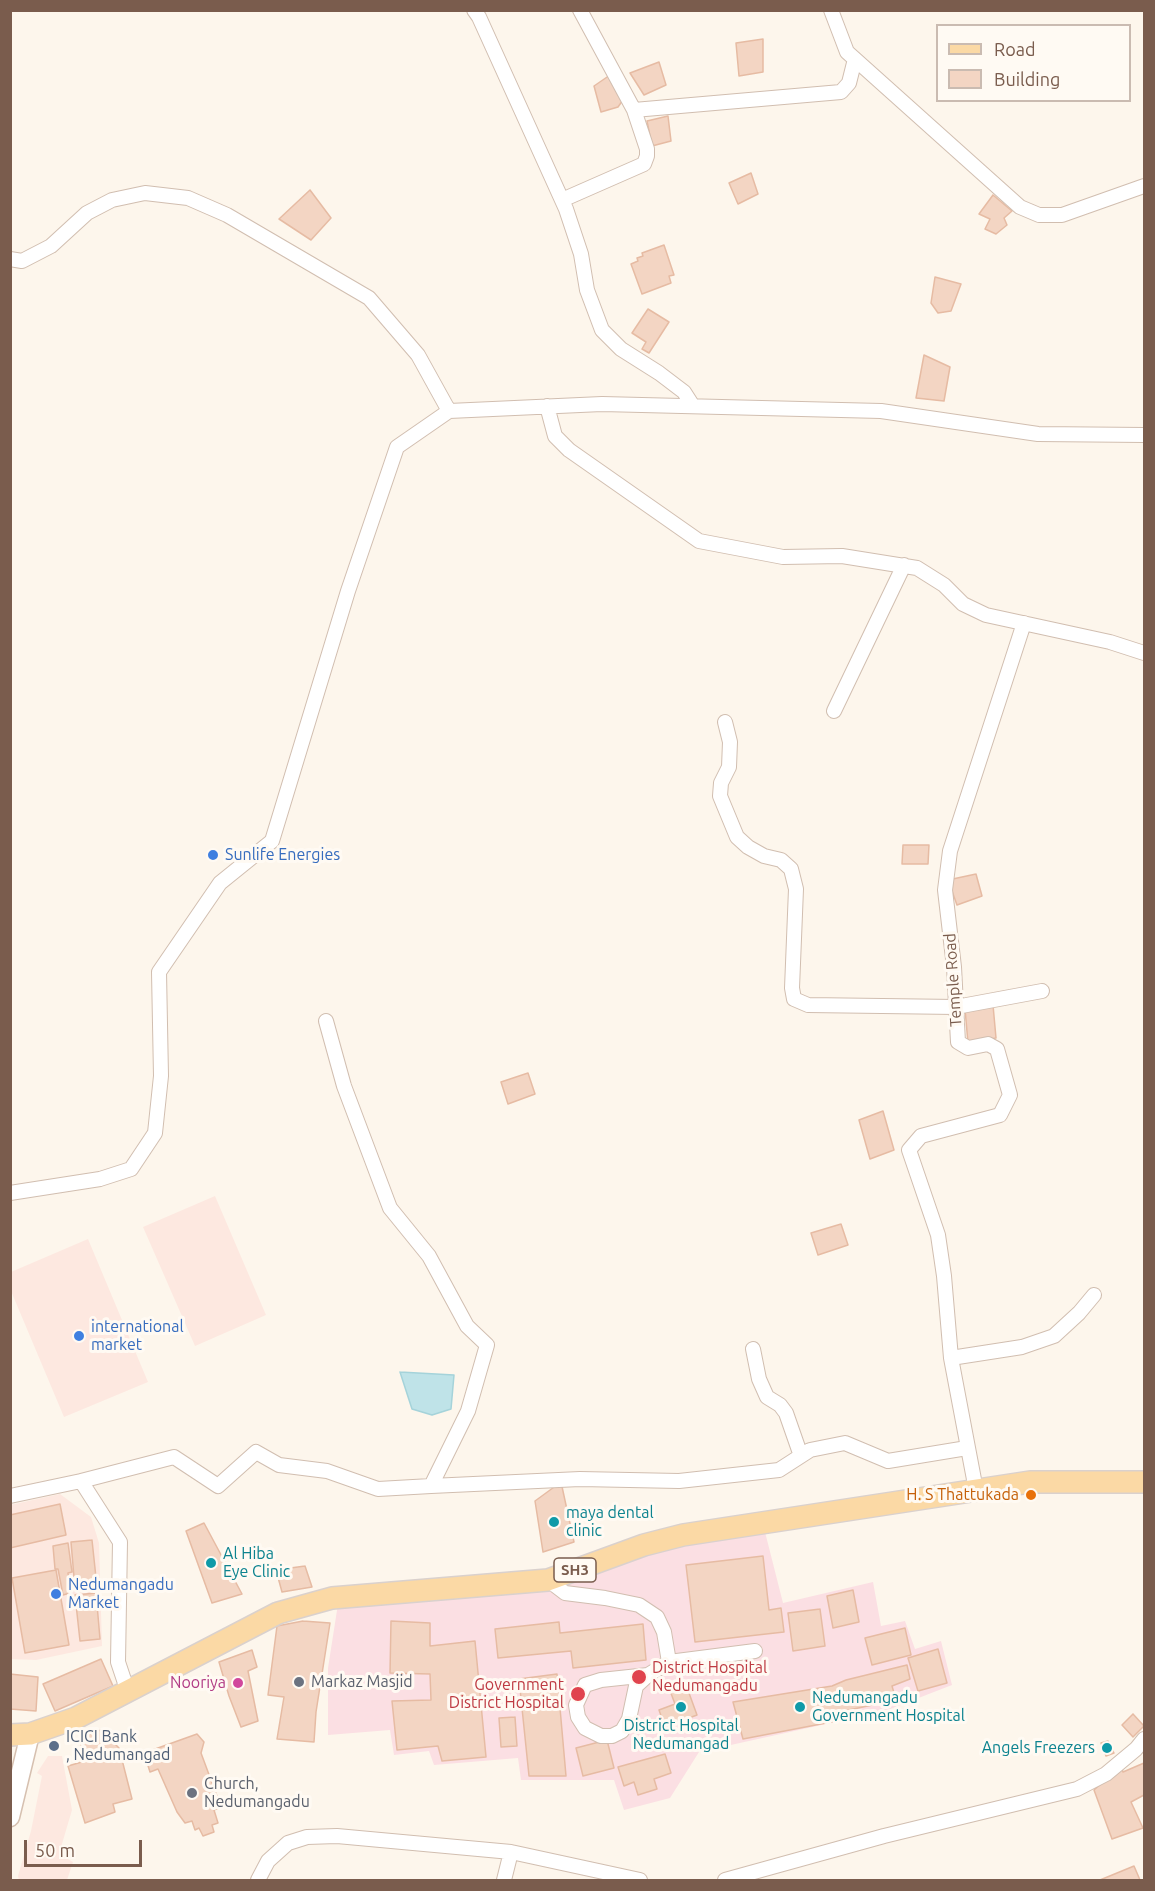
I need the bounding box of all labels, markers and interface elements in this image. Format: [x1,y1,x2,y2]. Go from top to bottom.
legend [936,24,1131,102]
text: Road [994,39,1036,59]
text: Building [994,69,1060,89]
place label: Sunlife Energies [225,845,340,865]
marker: Sunlife Energies [206,848,220,862]
street label: Temple Road [940,933,966,1027]
place label: international market [91,1317,184,1355]
marker: international market [72,1329,86,1343]
place label: H. S Thattukada [906,1485,1019,1505]
marker: H. S Thattukada [1024,1488,1038,1502]
place label: maya dental clinic [566,1503,654,1541]
marker: maya dental clinic [547,1515,561,1529]
place label: Al Hiba Eye Clinic [223,1544,290,1582]
marker: Al Hiba Eye Clinic [204,1556,218,1570]
road number: SH3 [554,1558,596,1582]
place label: Nedumangadu Market [68,1575,174,1613]
marker: Nedumangadu Market [49,1587,63,1601]
place label: District Hospital Nedumangadu [652,1658,767,1696]
marker: District Hospital Nedumangadu [630,1668,648,1686]
place label: Markaz Masjid [311,1672,413,1692]
place label: Nooriya [170,1673,226,1693]
marker: Markaz Masjid [292,1675,306,1689]
place label: Government District Hospital [449,1675,564,1713]
marker: Nooriya [231,1676,245,1690]
marker: Government District Hospital [569,1685,587,1703]
place label: Nedumangadu Government Hospital [812,1688,965,1726]
marker: District Hospital Nedumangad [674,1700,688,1714]
marker: Nedumangadu Government Hospital [793,1700,807,1714]
place label: District Hospital Nedumangad [623,1716,739,1754]
place label: ICICI Bank , Nedumangad [66,1727,170,1765]
place label: Angels Freezers [982,1738,1095,1758]
marker: ICICI Bank , Nedumangad [47,1739,61,1753]
marker: Angels Freezers [1100,1741,1114,1755]
place label: Church, Nedumangadu [204,1774,310,1812]
marker: Church, Nedumangadu [185,1786,199,1800]
scale bar [27,1828,146,1866]
text: 50 m [35,1840,75,1860]

